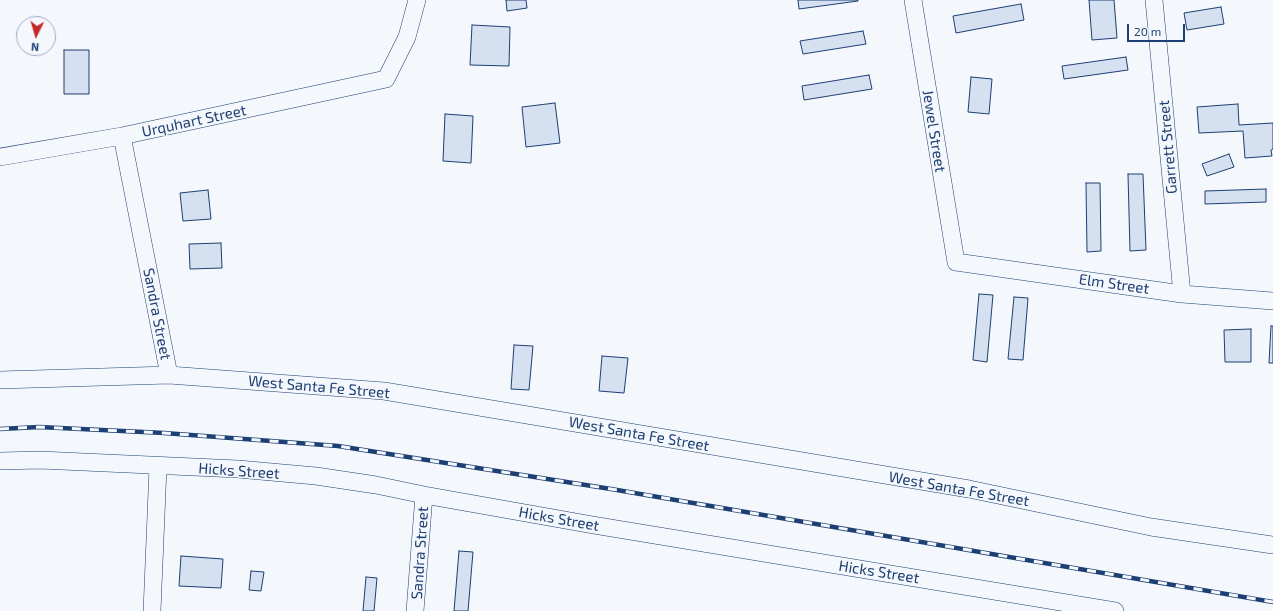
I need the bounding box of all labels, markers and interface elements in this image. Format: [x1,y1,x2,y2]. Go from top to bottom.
north arrow [16,16,56,56]
scale bar [1129,16,1187,42]
text: 20 m [1134,24,1161,38]
text: N [30,41,40,54]
street label: Jewel Street [919,89,949,173]
street label: Garrett Street [1155,99,1181,195]
street label: Urquhart Street [140,101,248,141]
street label: Sandra Street [139,267,175,361]
street label: Elm Street [1078,270,1150,298]
street label: West Santa Fe Street [247,372,391,402]
street label: West Santa Fe Street [567,413,711,455]
street label: Hicks Street [198,459,280,483]
street label: West Santa Fe Street [887,468,1031,510]
street label: Hicks Street [517,503,601,535]
street label: Sandra Street [408,506,432,600]
street label: Hicks Street [837,557,921,587]

